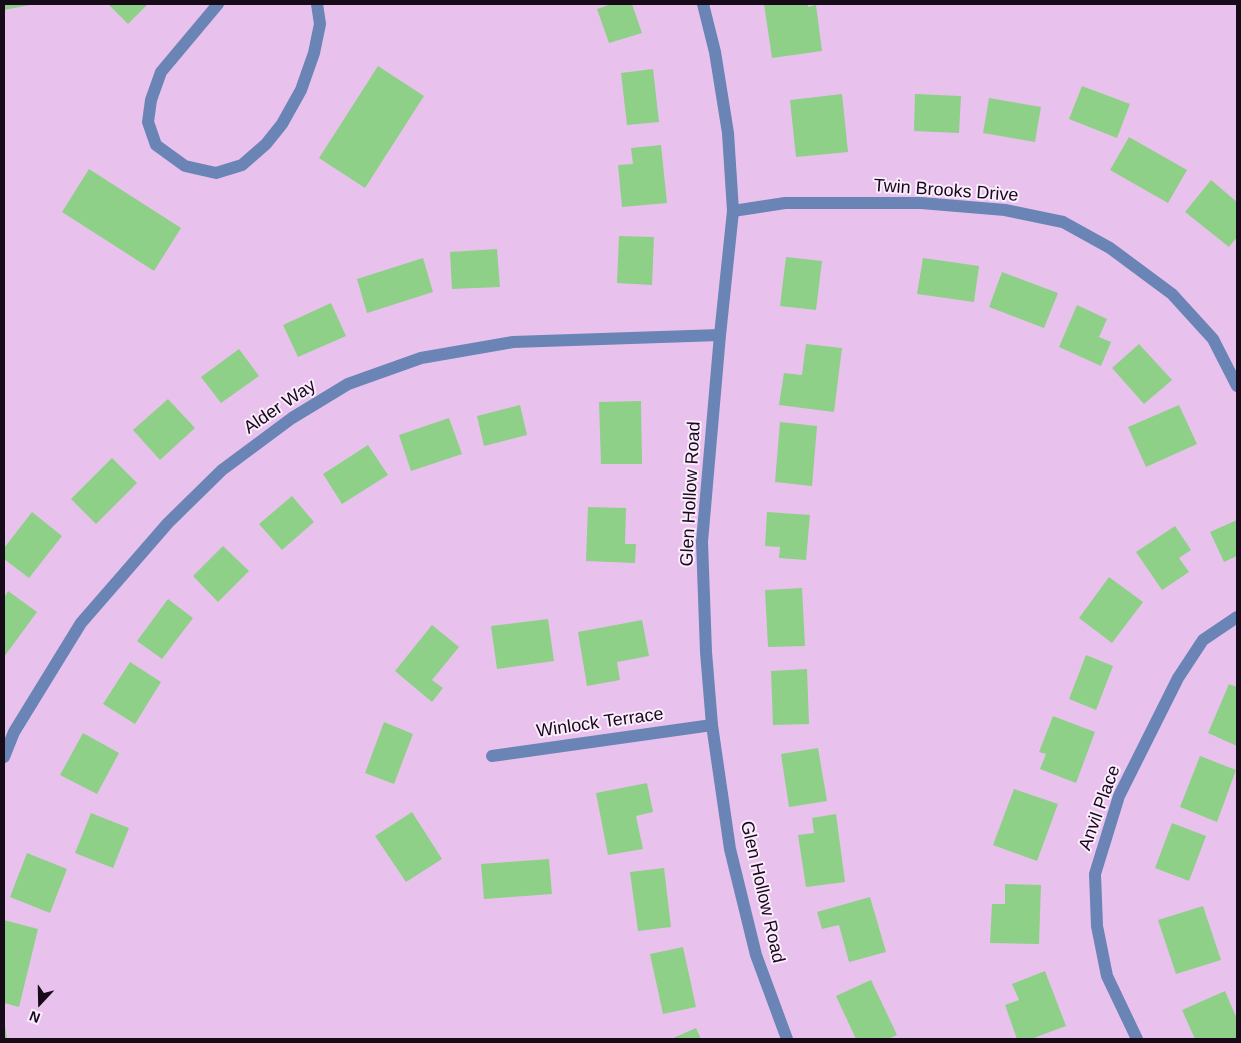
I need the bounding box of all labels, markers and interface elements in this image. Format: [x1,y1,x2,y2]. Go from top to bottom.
street label: Twin Brooks Drive [873,175,1019,207]
street label: Alder Way [240,375,320,439]
street label: Glen Hollow Road [676,421,706,567]
street label: Winlock Terrace [535,703,665,743]
street label: Anvil Place [1075,762,1125,854]
street label: Glen Hollow Road [735,819,789,965]
north arrow [15,978,65,1028]
text: N [27,1008,42,1026]

